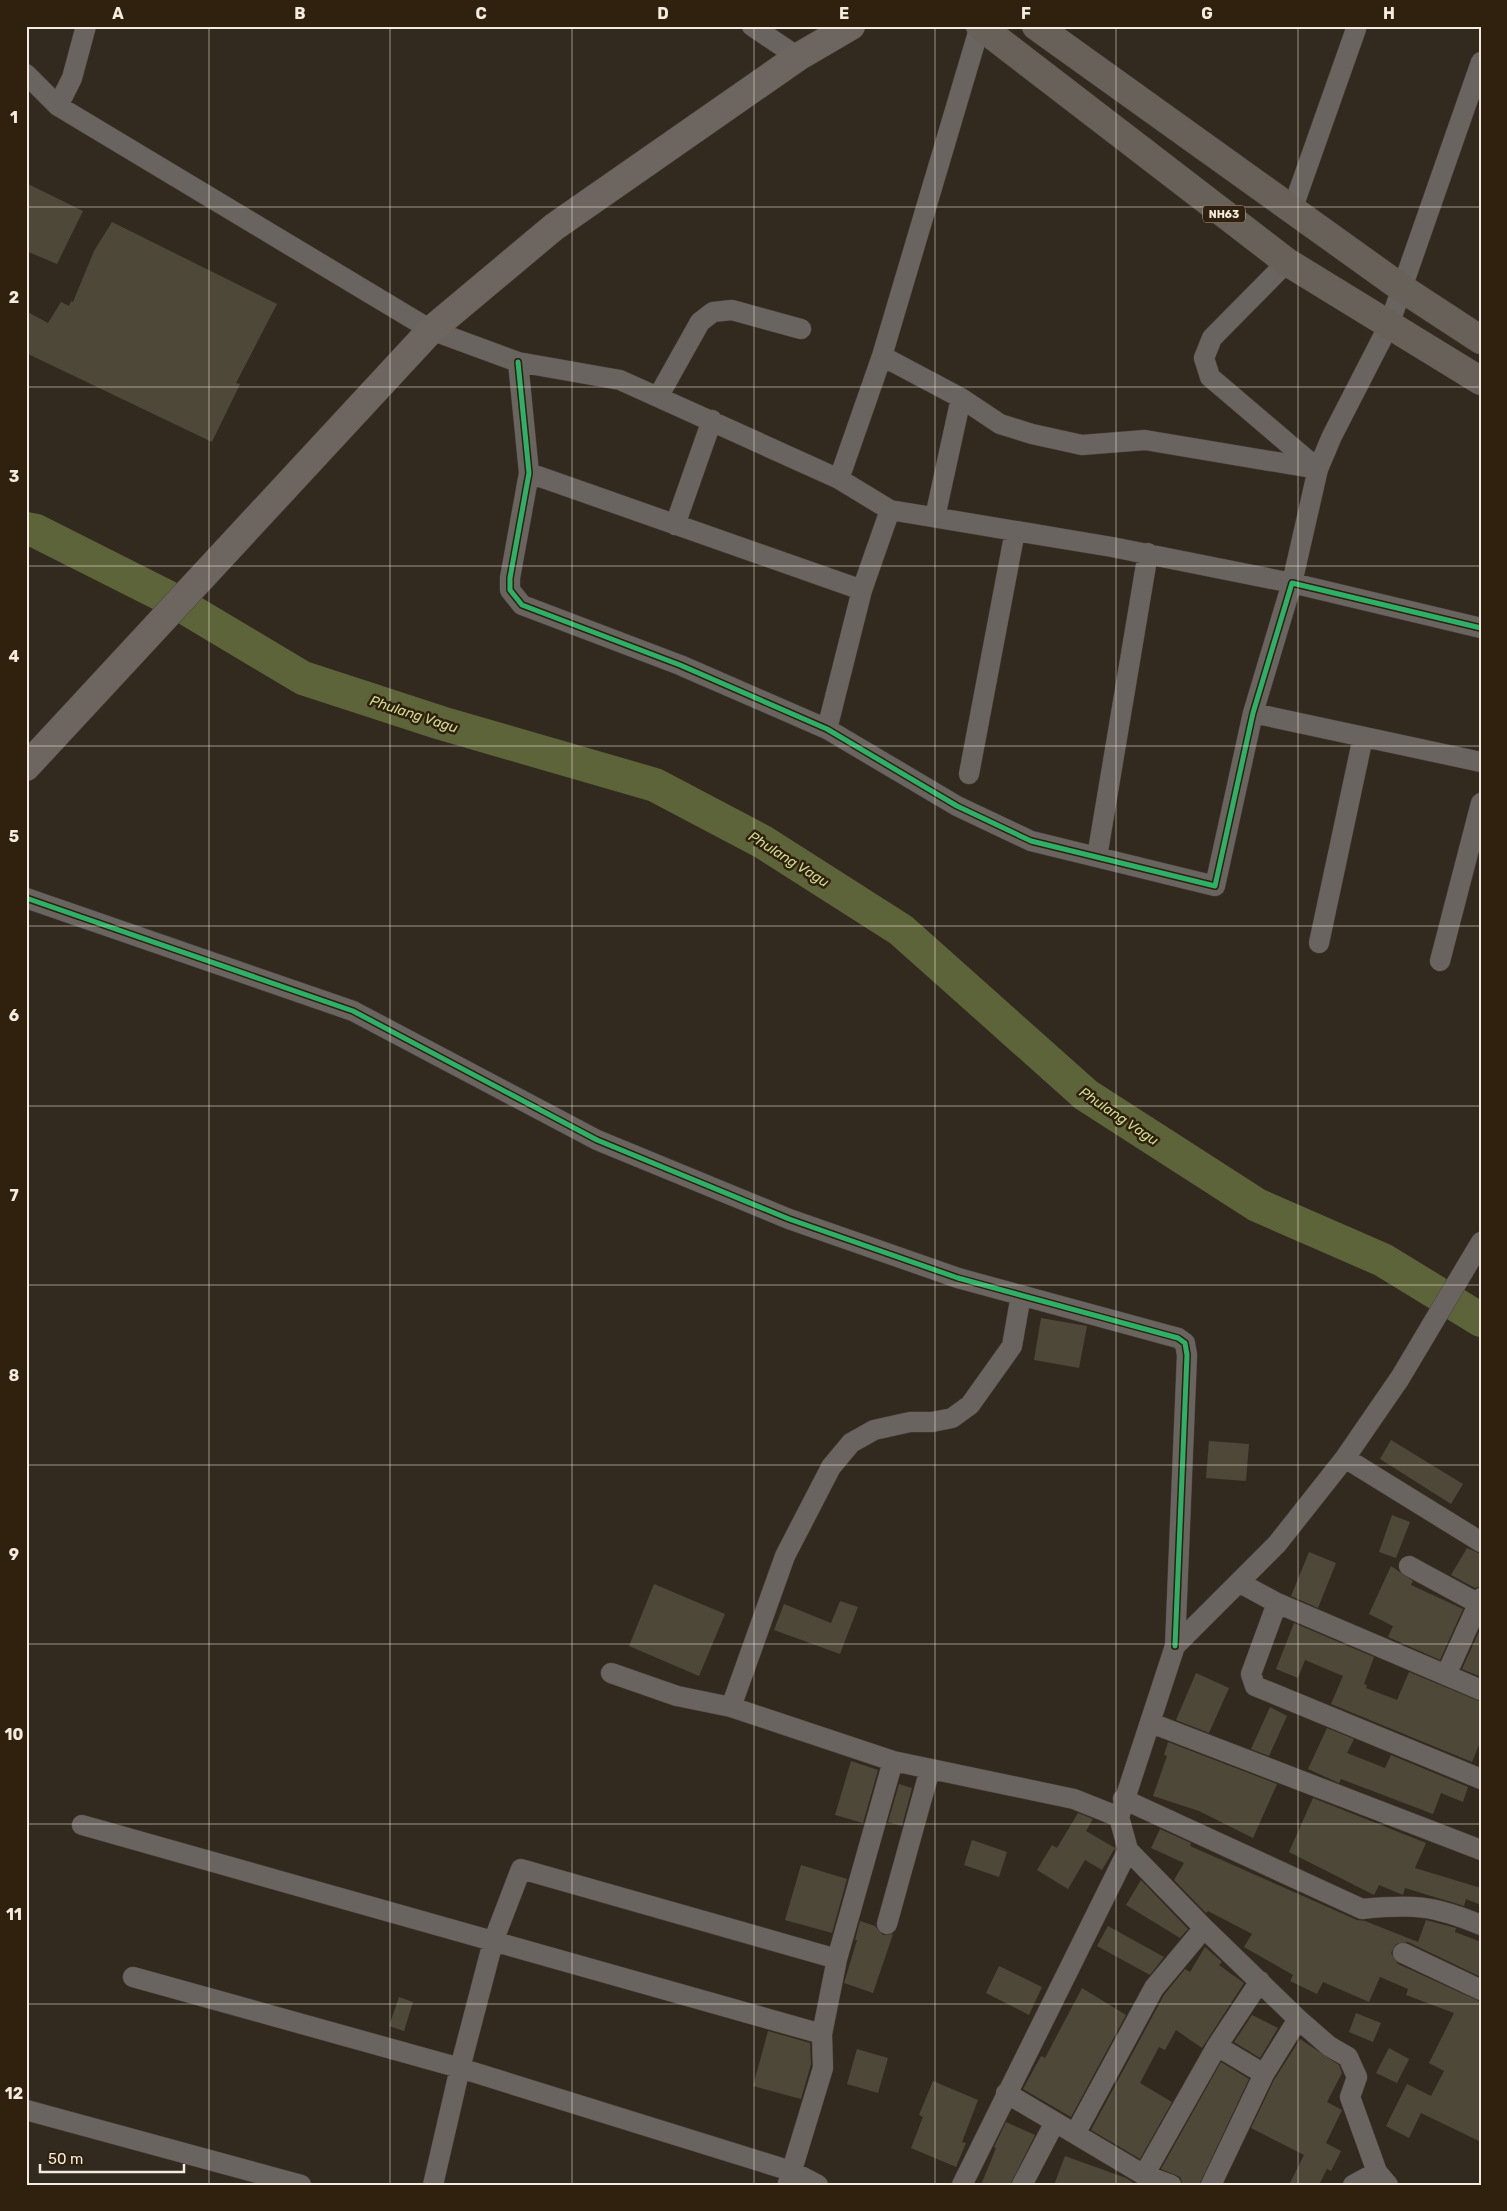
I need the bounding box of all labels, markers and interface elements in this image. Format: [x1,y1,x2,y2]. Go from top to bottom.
text: A [112,4,124,23]
text: B [294,4,306,23]
text: C [475,4,487,23]
text: D [657,4,669,23]
text: E [839,4,849,23]
text: F [1021,4,1031,23]
text: G [1201,4,1213,23]
text: H [1383,4,1395,23]
text: 1 [10,108,18,127]
road number: NH63 [1203,205,1245,222]
text: 2 [9,288,19,307]
text: 3 [9,467,19,486]
text: 4 [9,647,20,666]
water label: Phulang Vagu [368,692,461,737]
text: 5 [9,827,19,846]
water label: Phulang Vagu [745,828,833,891]
text: 6 [9,1006,19,1025]
water label: Phulang Vagu [1076,1084,1162,1149]
text: 7 [9,1186,19,1205]
text: 8 [9,1366,20,1385]
text: 9 [9,1545,19,1564]
text: 10 [5,1725,24,1744]
text: 11 [6,1905,22,1924]
text: 12 [5,2084,23,2103]
scale bar [40,2141,184,2173]
text: 50 m [48,2150,83,2168]

